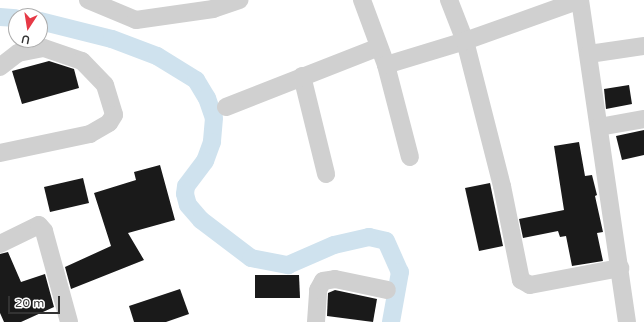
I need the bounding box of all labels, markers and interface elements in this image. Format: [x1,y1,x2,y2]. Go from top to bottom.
north arrow [8,8,48,48]
text: U [20,32,31,46]
scale bar [10,288,62,314]
text: 20 m [15,296,44,310]

